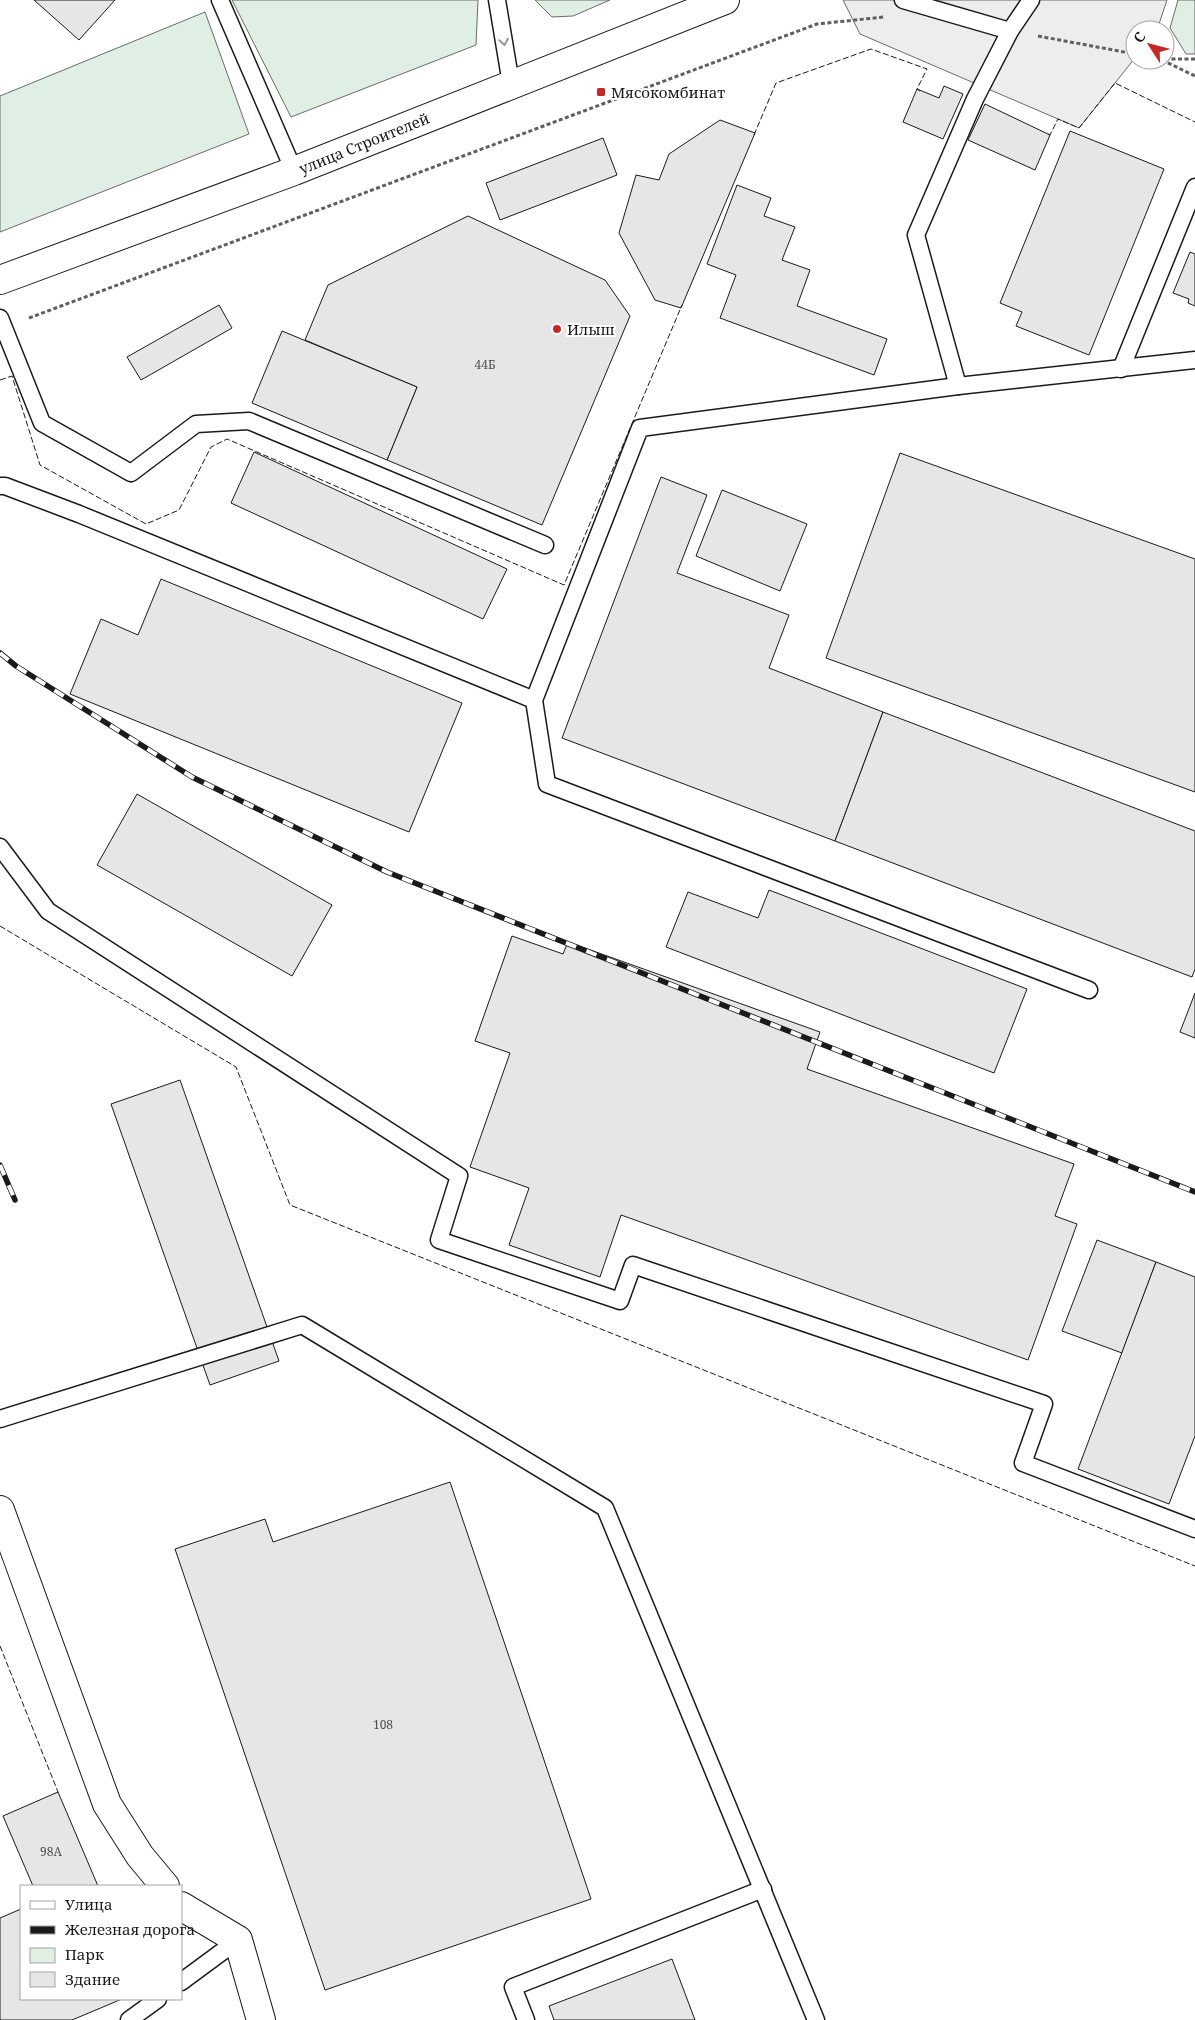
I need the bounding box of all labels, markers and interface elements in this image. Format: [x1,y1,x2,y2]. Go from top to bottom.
north arrow [1125,20,1175,70]
text: С [1129,28,1149,46]
one-way arrow [498,39,509,47]
place label: Мясокомбинат [611,82,725,102]
marker: Мясокомбинат [595,86,607,98]
street label: улица Строителей [296,108,432,178]
place label: Илыш [567,319,615,339]
marker: Илыш [551,323,563,335]
house number: 44Б [475,356,495,373]
house number: 108 [373,1716,393,1733]
house number: 98А [40,1843,62,1860]
legend [20,1885,182,2000]
text: Улица [65,1894,113,1914]
text: Железная дорога [64,1919,195,1939]
text: Парк [65,1944,104,1964]
text: Здание [65,1969,120,1989]

